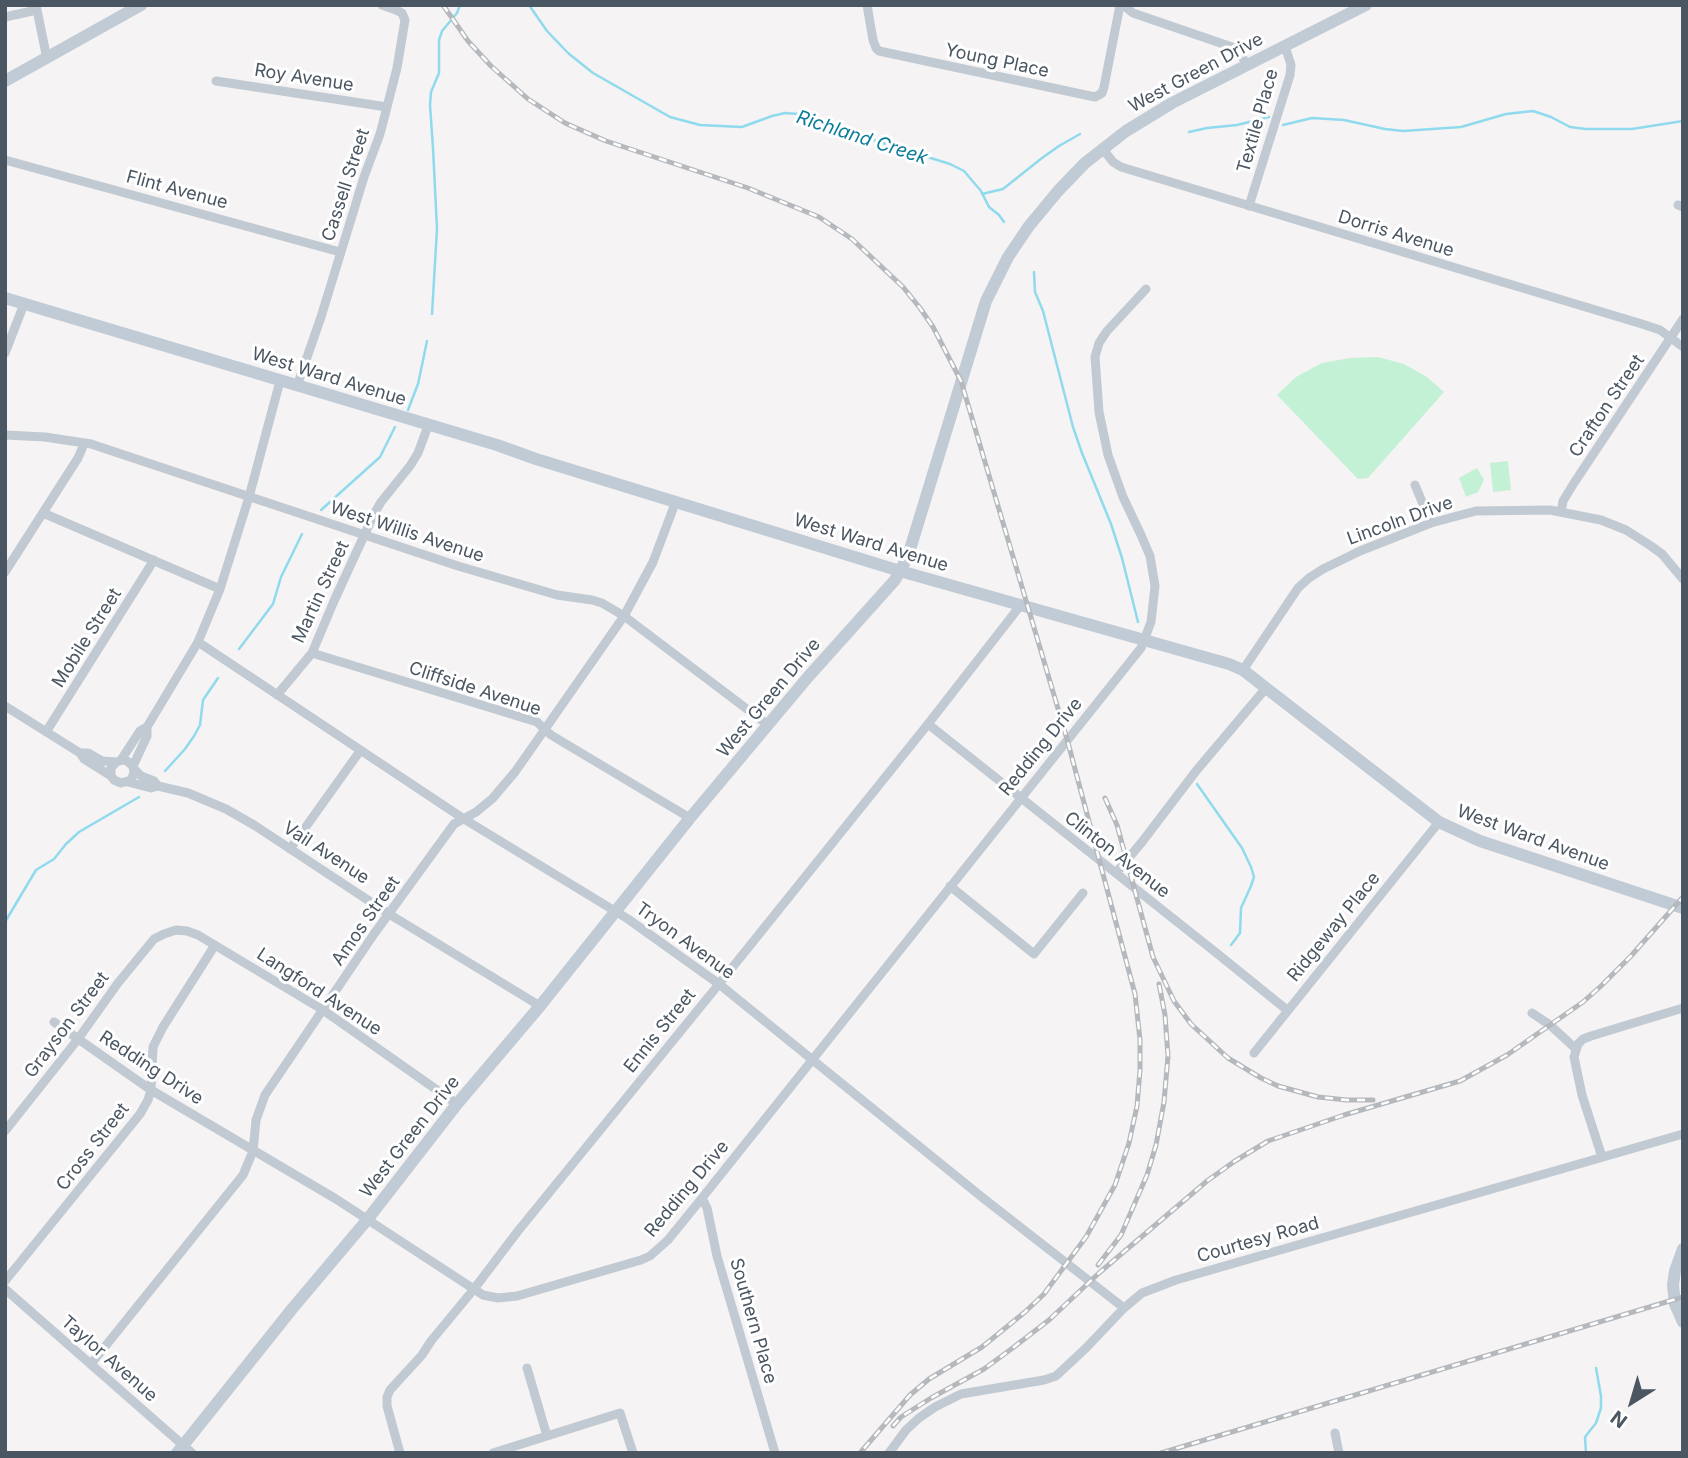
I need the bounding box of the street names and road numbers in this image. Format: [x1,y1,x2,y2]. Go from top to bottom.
street label: West Green Drive [1125,28,1267,118]
street label: Young Place [943,39,1051,83]
street label: Roy Avenue [253,59,355,97]
street label: Textile Place [1233,66,1283,176]
street label: Cassell Street [318,126,374,244]
street label: Flint Avenue [124,166,230,214]
street label: Dorris Avenue [1335,206,1457,262]
street label: West Ward Avenue [249,343,409,411]
street label: Crafton Street [1565,351,1649,461]
street label: Lincoln Drive [1344,492,1456,550]
street label: West Willis Avenue [327,497,487,567]
street label: West Ward Avenue [791,509,951,577]
street label: Martin Street [288,538,354,646]
street label: Mobile Street [48,584,126,692]
street label: West Green Drive [713,634,825,762]
street label: Cliffside Avenue [406,657,544,721]
street label: Redding Drive [995,694,1087,800]
street label: West Ward Avenue [1454,800,1612,876]
street label: Clinton Avenue [1060,807,1174,903]
street label: Vail Avenue [279,817,373,889]
street label: Ridgeway Place [1283,868,1385,986]
street label: Amos Street [327,872,405,970]
street label: Tryon Avenue [631,898,739,984]
street label: Langford Avenue [252,944,386,1040]
street label: Grayson Street [20,968,114,1082]
street label: Ennis Street [620,985,700,1077]
street label: Redding Drive [95,1026,207,1110]
street label: West Green Drive [356,1072,464,1202]
street label: Cross Street [52,1099,134,1195]
street label: Redding Drive [640,1136,734,1242]
street label: Courtesy Road [1194,1212,1322,1268]
street label: Southern Place [725,1256,781,1386]
street label: Taylor Avenue [56,1311,162,1407]

